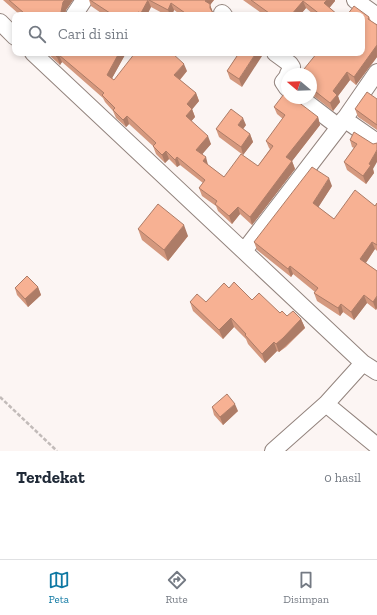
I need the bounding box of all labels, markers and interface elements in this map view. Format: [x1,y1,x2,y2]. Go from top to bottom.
search box [12,12,365,56]
icon: search [26,23,48,45]
text: Cari di sini [58,25,128,43]
north arrow [281,68,317,104]
text: Terdekat [16,467,85,487]
text: 0 hasil [324,470,361,485]
tab: Peta [48,569,70,606]
tab: Rute [165,569,188,606]
tab: Disimpan [283,569,329,606]

